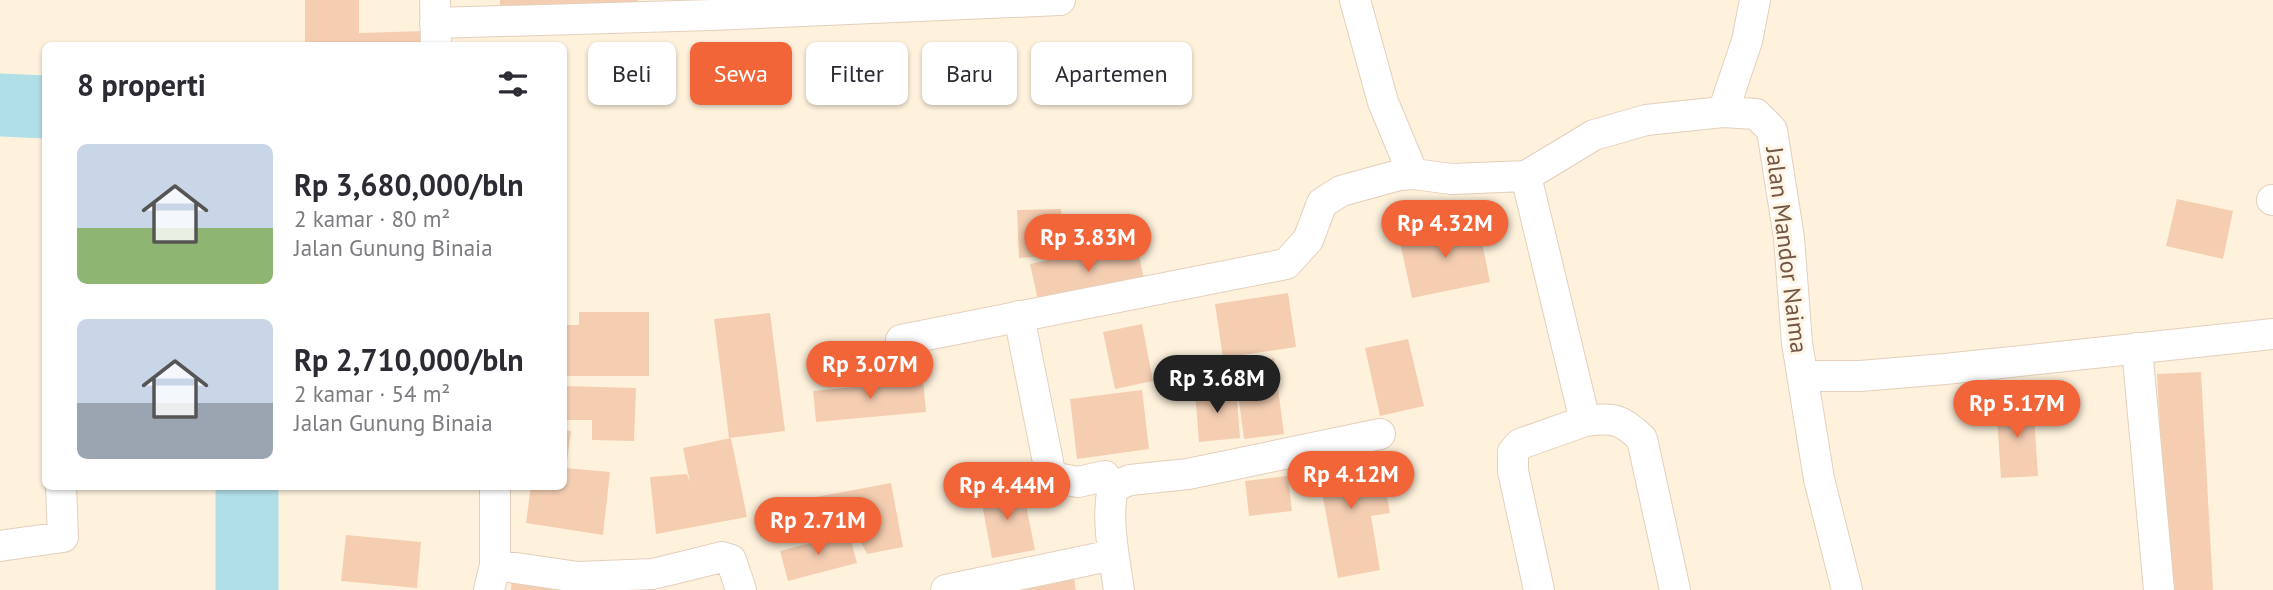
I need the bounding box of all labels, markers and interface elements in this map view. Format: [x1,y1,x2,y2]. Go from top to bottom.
chip: Beli [588,42,676,105]
chip: Sewa [690,42,792,105]
chip: Filter [806,42,908,105]
chip: Baru [922,42,1017,105]
chip: Apartemen [1031,42,1192,105]
text: 8 properti [77,65,206,104]
icon: filters [494,65,532,103]
street label: Jalan Mandor Naima [1759,144,1815,355]
text: Rp 3,680,000/bln [294,165,524,204]
icon: home [133,172,217,256]
pin: Rp 4.32M [1373,201,1517,260]
text: 2 kamar · 80 m² [294,204,450,233]
text: Rp 4.32M [1397,208,1493,237]
pin: Rp 3.83M [1016,215,1160,274]
text: Rp 3.83M [1040,222,1136,251]
text: Jalan Gunung Binaia [294,233,493,262]
text: Rp 2,710,000/bln [294,340,524,379]
pin: Rp 3.07M [798,342,942,401]
icon: home [133,347,217,431]
text: Rp 3.07M [822,349,918,378]
pin: Rp 3.68M [1145,356,1289,415]
text: Rp 3.68M [1169,363,1265,392]
text: 2 kamar · 54 m² [294,379,450,408]
pin: Rp 5.17M [1945,380,2089,440]
text: Rp 5.17M [1969,388,2065,417]
text: Jalan Gunung Binaia [294,408,493,437]
pin: Rp 4.12M [1279,452,1423,511]
text: Rp 4.12M [1303,459,1399,488]
pin: Rp 4.44M [935,462,1079,522]
text: Rp 4.44M [959,470,1055,499]
pin: Rp 2.71M [746,498,890,557]
text: Rp 2.71M [770,505,866,534]

